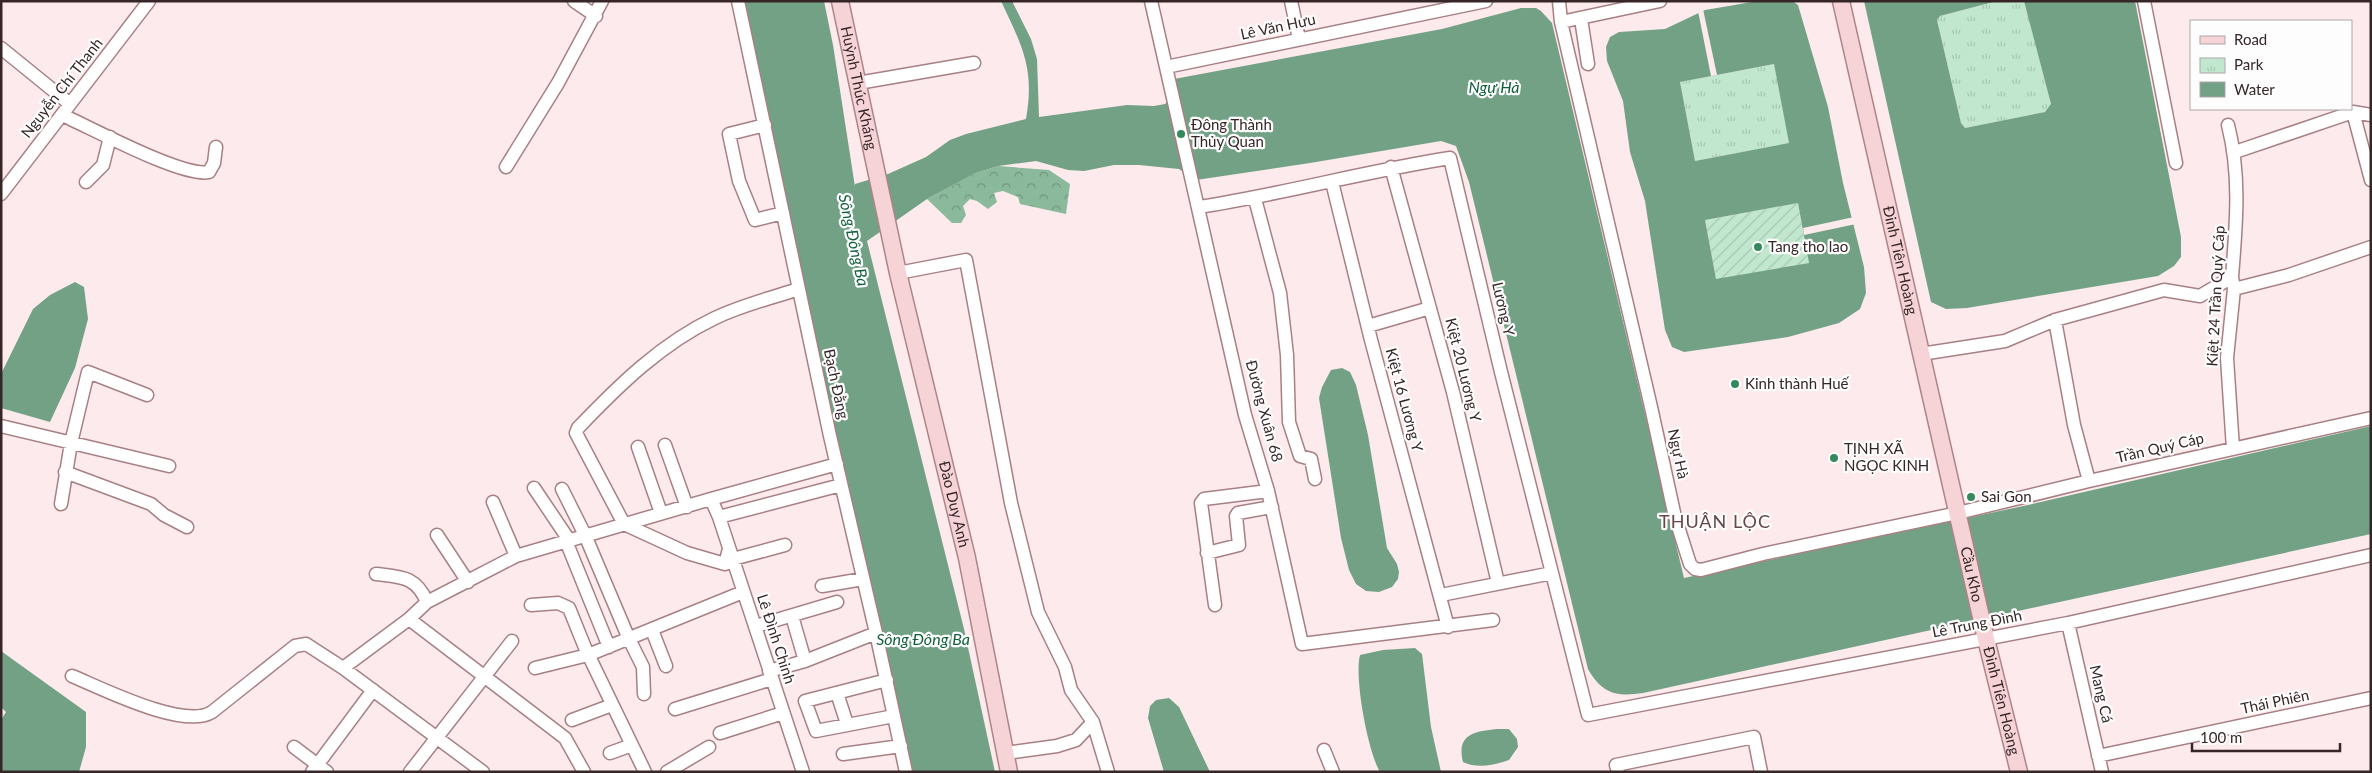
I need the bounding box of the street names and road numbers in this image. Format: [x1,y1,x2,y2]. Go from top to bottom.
street label: Lê Văn Hưu [1239,9,1317,43]
street label: Huỳnh Thúc Kháng [838,24,882,152]
street label: Nguyễn Chí Thanh [17,34,106,141]
street label: Đinh Tiên Hoàng [1880,204,1922,317]
street label: Kiệt 24 Trần Quý Cáp [2202,225,2228,367]
street label: Lương Y [1489,280,1519,338]
street label: Kiệt 20 Lương Y [1442,316,1486,424]
street label: Kiệt 16 Lương Y [1382,346,1428,454]
street label: Bạch Đằng [821,347,853,421]
street label: Đường Xuân 68 [1243,358,1287,464]
street label: Ngự Hà [1665,427,1693,480]
street label: Trần Quý Cáp [2114,428,2205,466]
street label: Đào Duy Anh [936,459,974,549]
street label: Cầu Kho [1957,545,1987,604]
street label: Lê Đình Chinh [754,592,800,686]
street label: Lê Trung Đình [1930,605,2023,641]
street label: Đinh Tiên Hoàng [1980,645,2024,757]
street label: Mang Cá [2087,663,2117,724]
street label: Thái Phiên [2239,685,2311,717]

